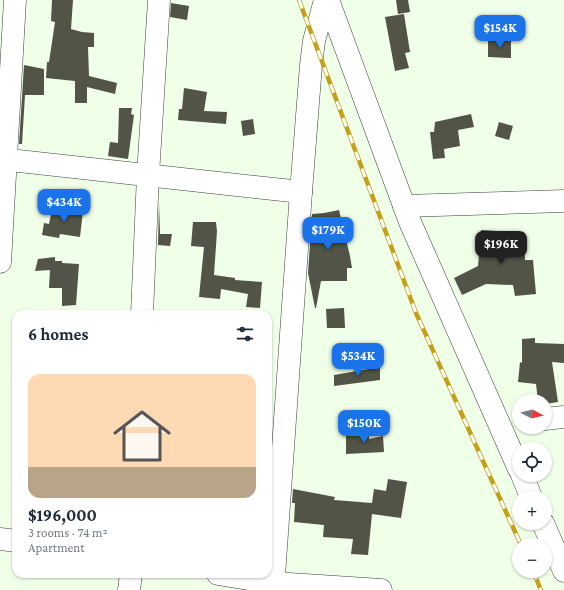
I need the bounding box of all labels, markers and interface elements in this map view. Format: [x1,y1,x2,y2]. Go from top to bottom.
pin: $154K [472,15,528,49]
text: $154K [483,20,517,35]
pin: $434K [36,189,92,223]
text: $434K [46,194,82,209]
pin: $179K [300,217,356,251]
text: $179K [311,222,345,237]
pin: $196K [473,231,529,265]
text: $196K [484,236,518,251]
icon: filters [234,323,256,345]
text: 6 homes [28,325,88,344]
pin: $534K [330,343,386,377]
text: $534K [341,348,375,363]
north arrow [512,394,552,434]
map controls [512,394,552,578]
icon: home [106,400,178,472]
pin: $150K [336,410,392,444]
text: $150K [347,415,381,430]
button: locate [512,442,552,482]
button: + [512,490,552,530]
text: $196,000 [28,506,97,525]
text: 3 rooms · 74 m² [28,525,108,540]
button: − [512,538,552,578]
text: Apartment [28,540,85,555]

